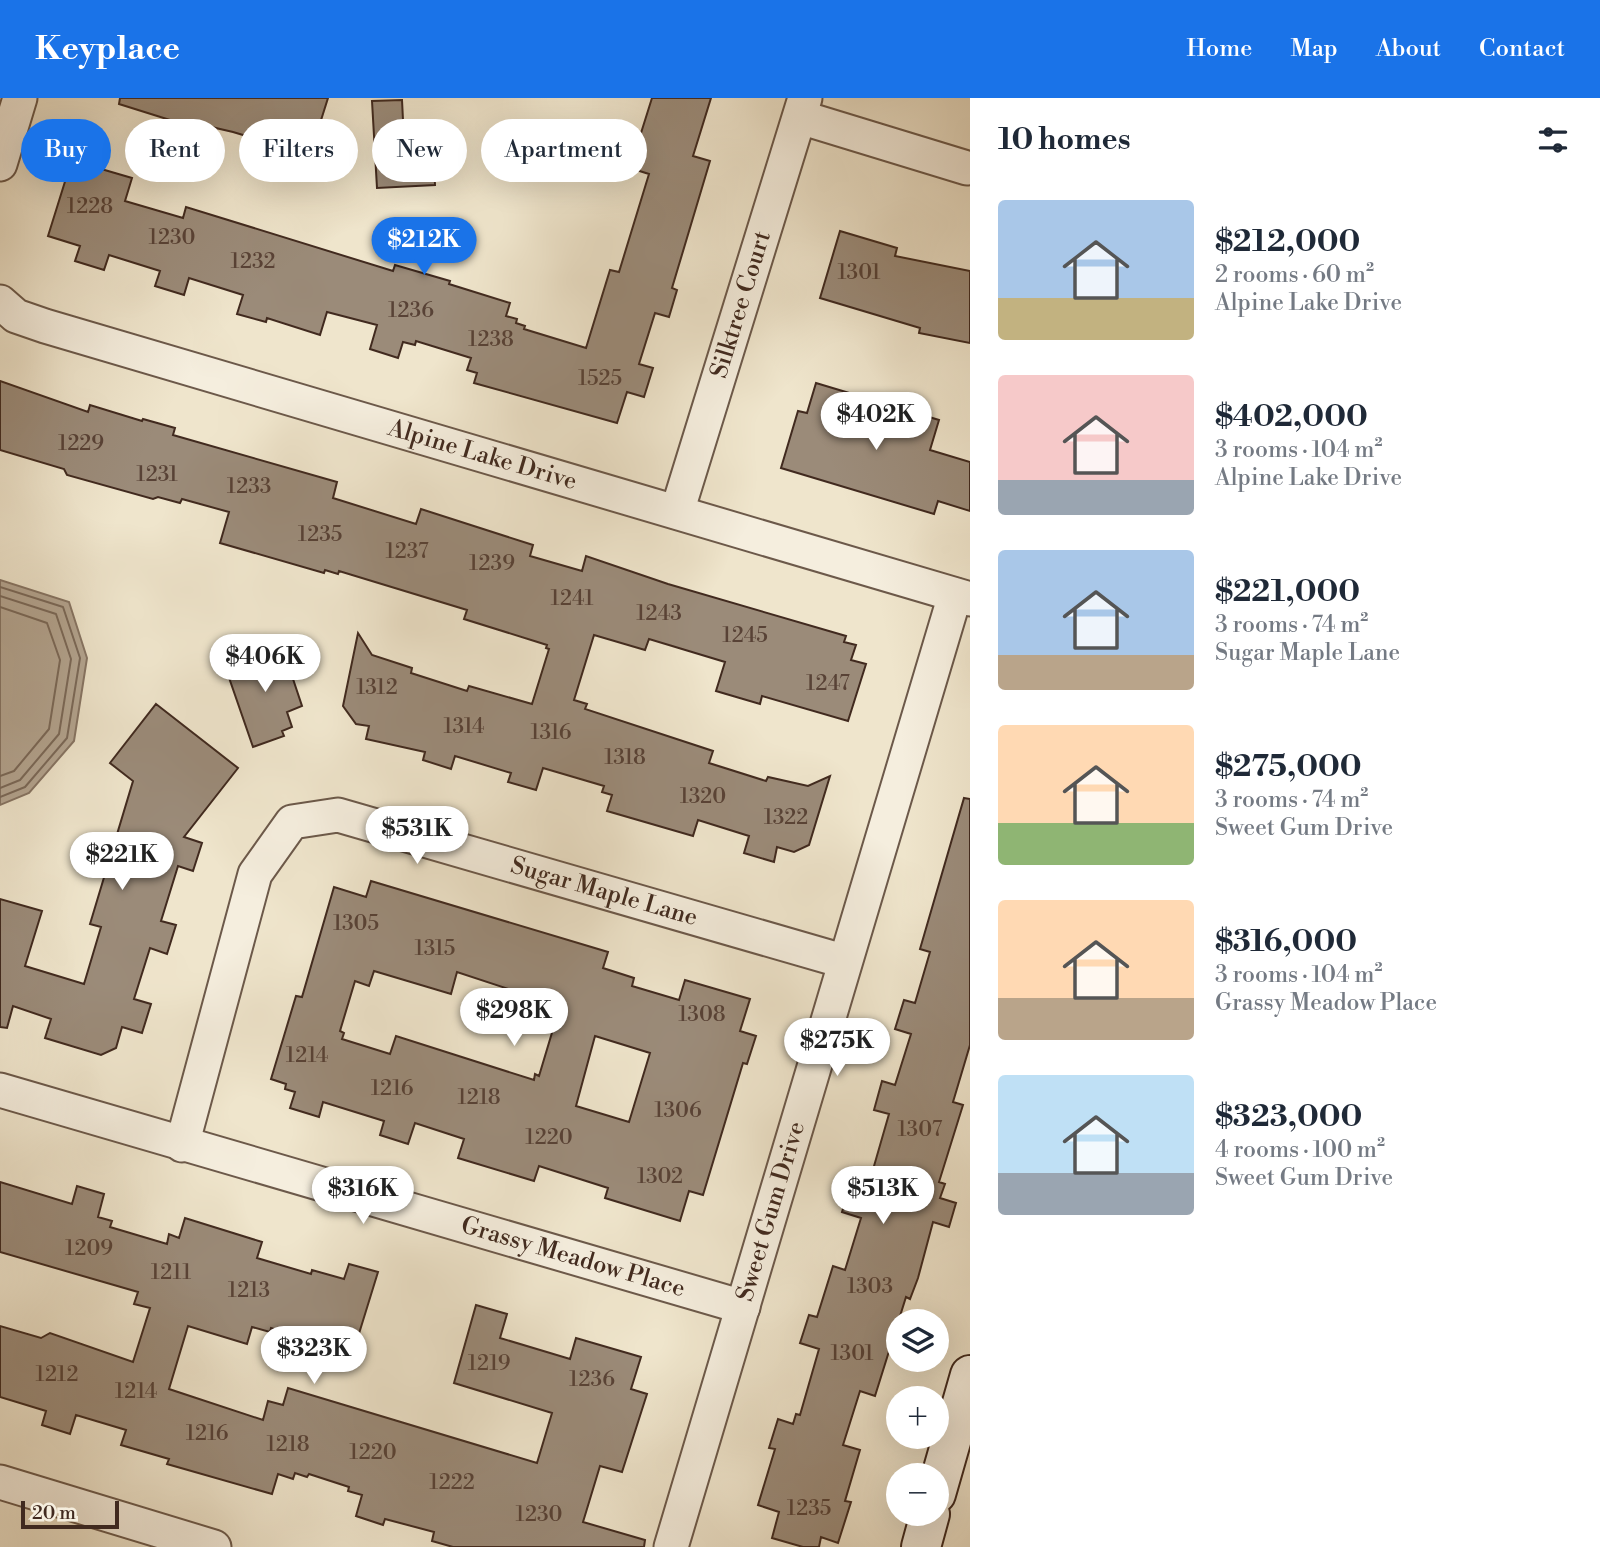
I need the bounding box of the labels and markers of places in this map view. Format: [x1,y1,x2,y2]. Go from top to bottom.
pin: $212K [375,218,473,277]
pin: $402K [827,392,925,452]
pin: $406K [216,634,314,694]
pin: $531K [368,806,466,866]
pin: $221K [73,832,171,892]
pin: $298K [465,988,563,1048]
pin: $275K [788,1018,886,1078]
pin: $316K [314,1166,412,1226]
pin: $513K [834,1166,932,1226]
pin: $323K [265,1326,363,1386]

